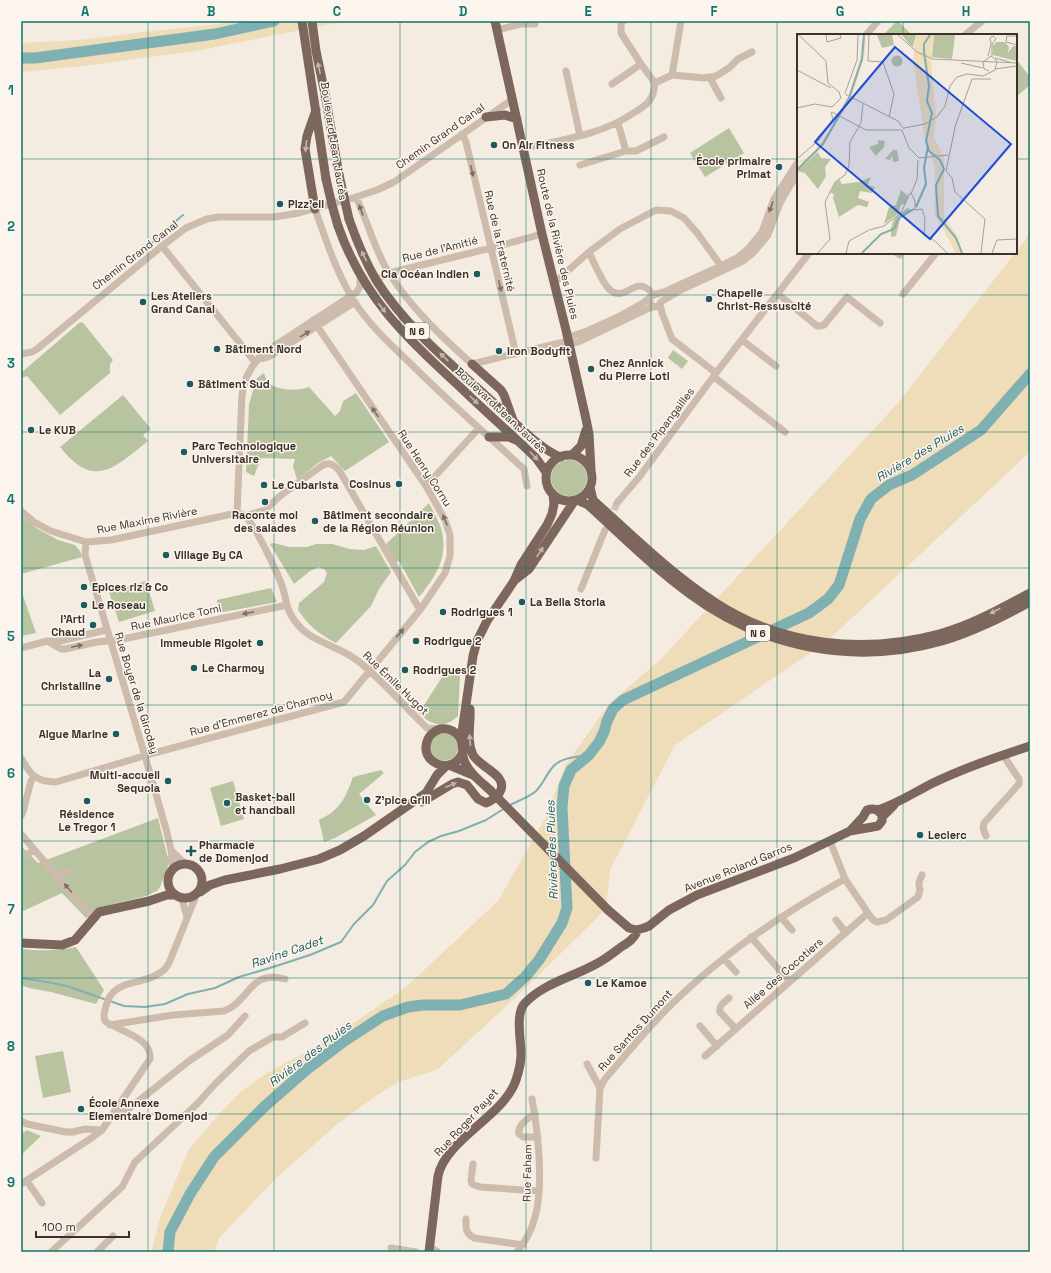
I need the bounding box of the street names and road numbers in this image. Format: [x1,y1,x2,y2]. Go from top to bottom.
street label: Boulevard Jean Jaurès [318,81,350,201]
street label: Chemin Grand Canal [393,100,487,172]
street label: Route de la Rivière des Pluies [534,167,582,321]
street label: Rue de la Fraternité [482,189,518,293]
street label: Chemin Grand Canal [89,217,181,293]
street label: Rue de l'Amitié [401,233,479,265]
road number: N 6 [405,323,429,339]
street label: Boulevard Jean Jaurès [452,364,550,456]
street label: Rue des Pipangailles [621,384,697,480]
street label: Rue Henry Cornu [395,427,455,509]
street label: Rue Maxime Rivière [96,503,198,537]
street label: Rue Maurice Tomi [129,601,223,633]
road number: N 6 [746,625,770,641]
street label: Rue Boyer de la Giroday [112,631,162,755]
street label: Rue Émile Hugot [360,648,432,718]
street label: Rue d'Emmerez de Charmoy [188,687,334,739]
street label: Avenue Roland Garros [682,839,794,895]
street label: Allée des Cocotiers [740,934,826,1012]
street label: Rue Santos Dumont [595,986,675,1074]
street label: Rue Roger Payet [431,1085,501,1159]
street label: Rue Faham [519,1144,535,1202]

